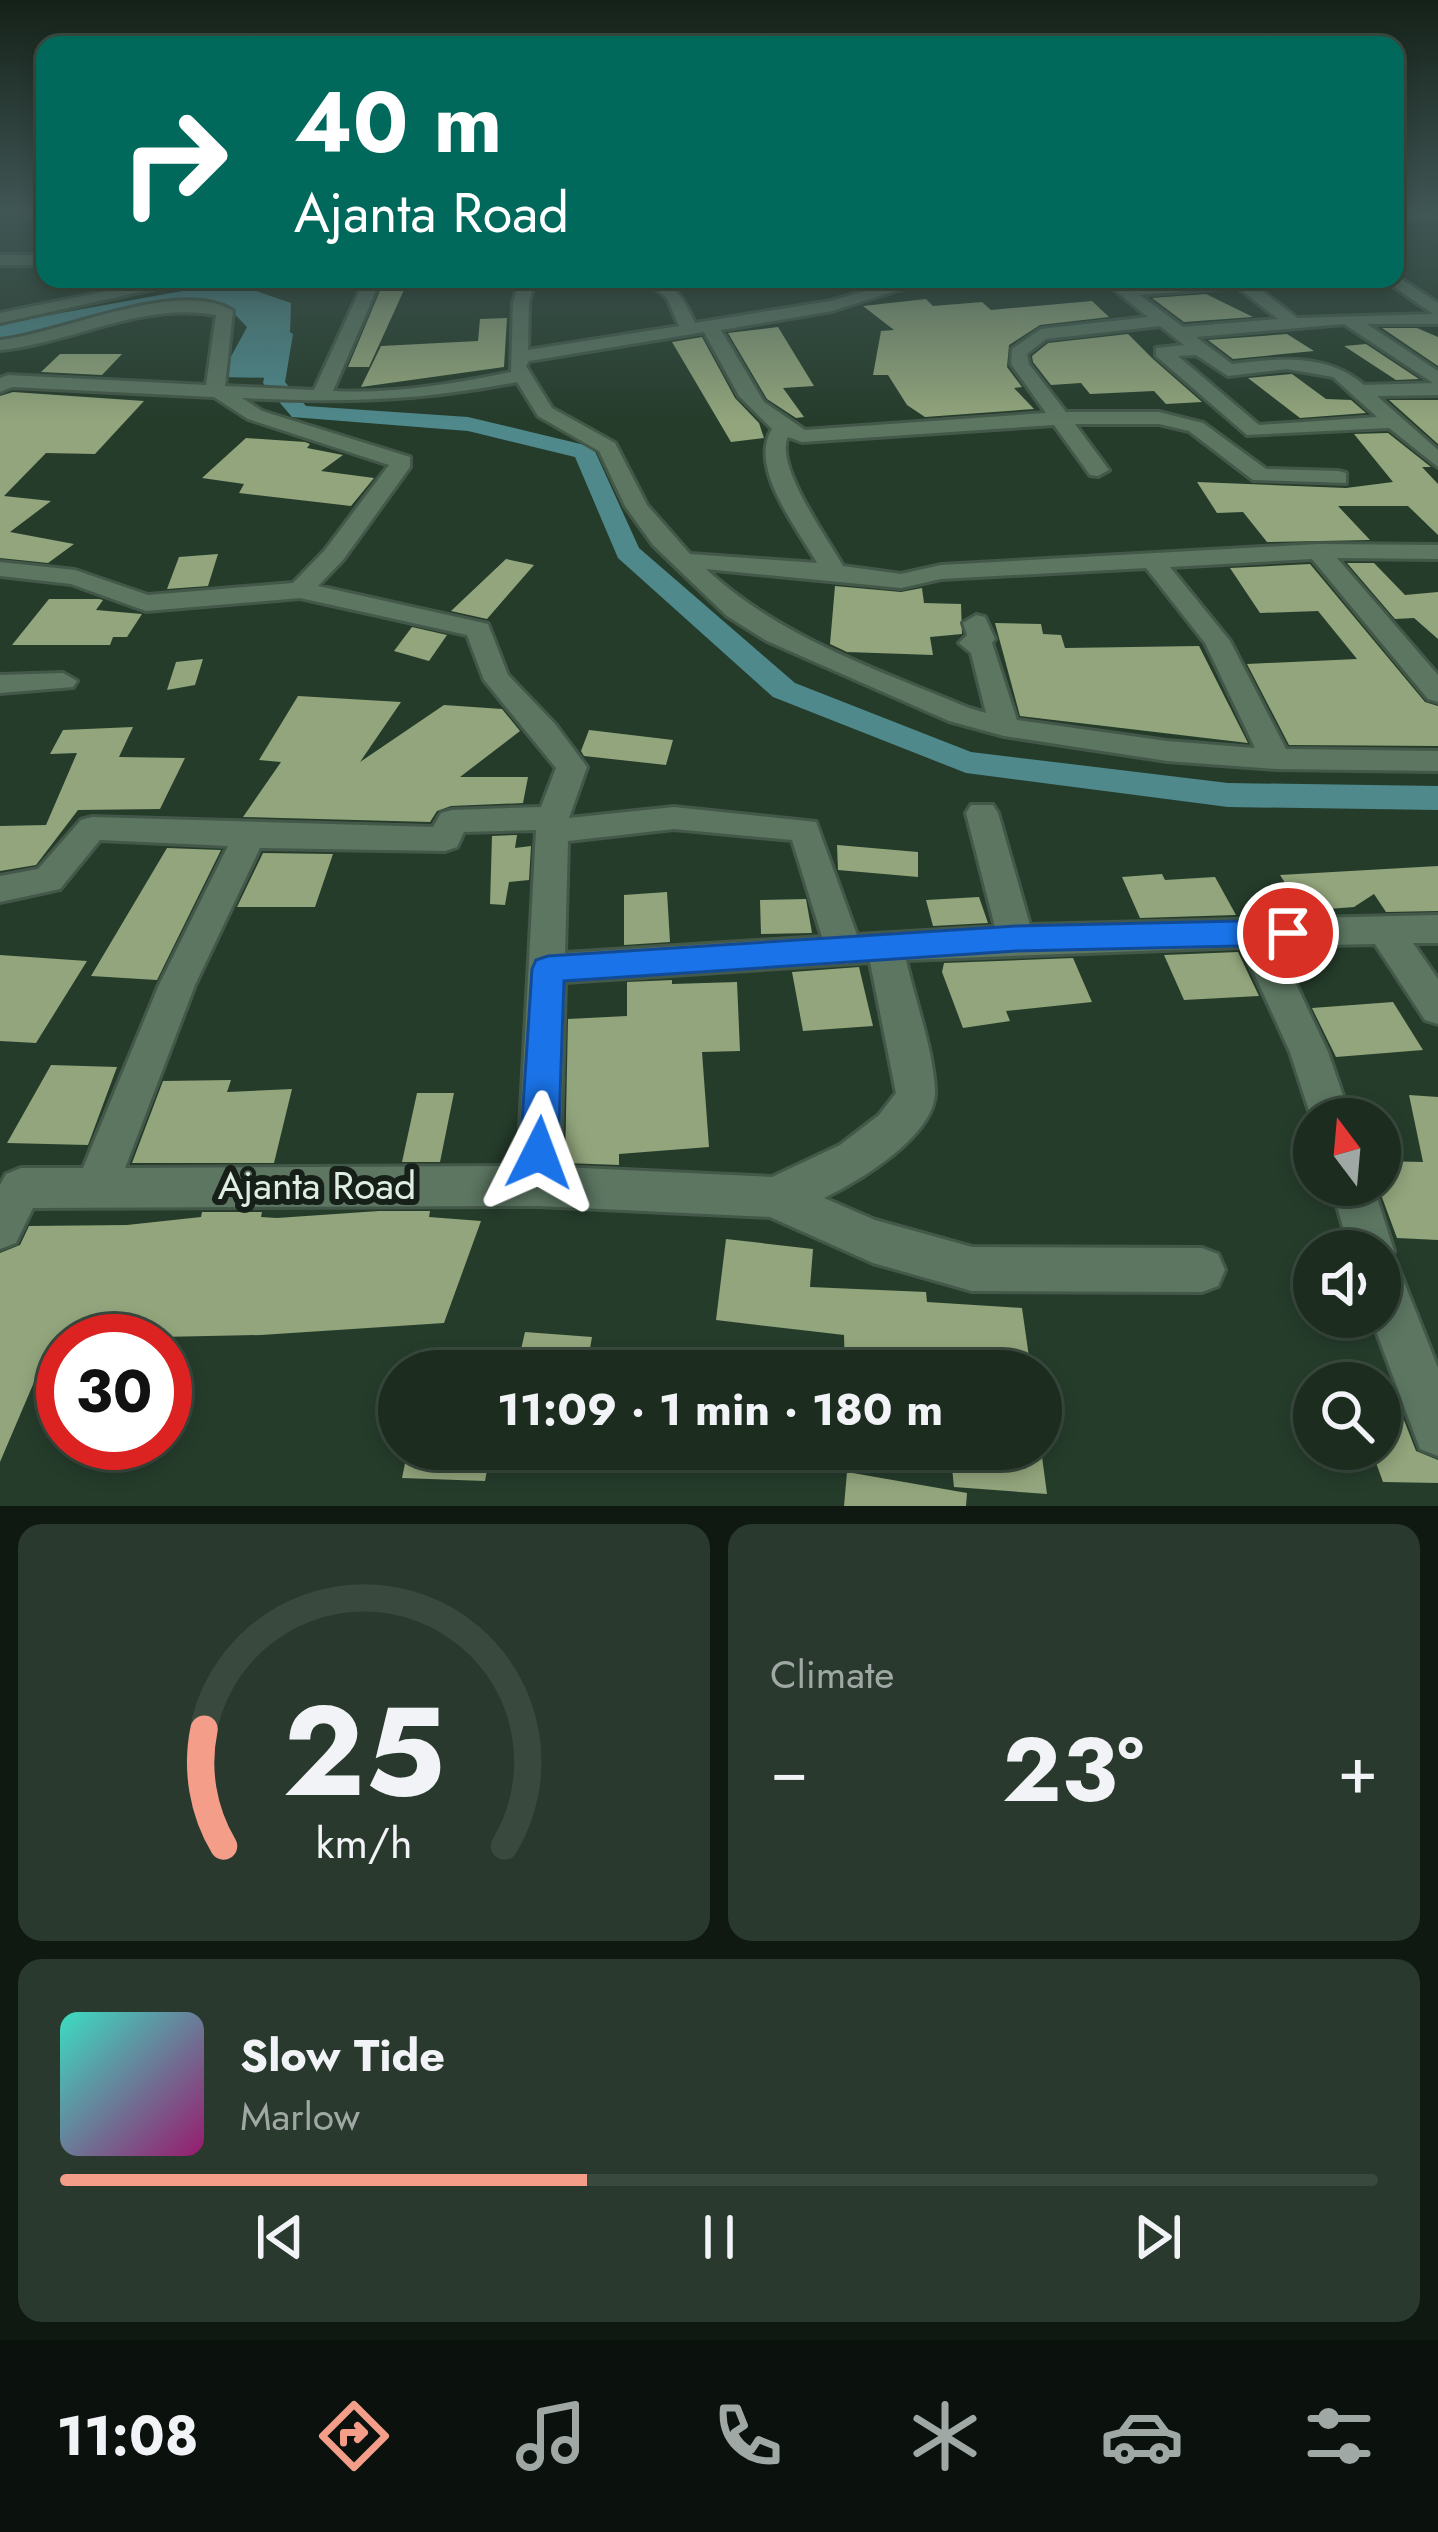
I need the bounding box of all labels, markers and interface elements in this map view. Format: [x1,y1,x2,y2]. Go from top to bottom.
text: 40 m [294,62,502,184]
icon: right [96,84,252,240]
text: Ajanta Road [294,174,569,252]
pin [1237,882,1339,984]
icon: arrive [1255,900,1321,966]
position arrow [476,1090,602,1216]
north arrow [1293,1098,1401,1206]
map controls [1293,1098,1401,1470]
street label: Ajanta Road [218,1157,416,1214]
button: sound [1293,1230,1401,1338]
speed limit sign: 30 [36,1314,192,1470]
button: search [1293,1362,1401,1470]
text: 11:09 · 1 min · 180 m [497,1377,943,1442]
text: Climate [770,1646,894,1703]
text: 25 [283,1661,445,1842]
text: 23° [1002,1705,1144,1835]
text: − [770,1722,809,1818]
text: + [1337,1722,1378,1818]
text: km/h [316,1811,412,1873]
text: Slow Tide [240,2023,445,2088]
text: Marlow [240,2088,360,2145]
icon: previous [247,2204,313,2270]
icon: pause [686,2204,752,2270]
icon: next [1125,2204,1191,2270]
icon: directions [312,2394,396,2478]
icon: music [509,2394,593,2478]
icon: phone [706,2394,790,2478]
icon: climate [903,2394,987,2478]
icon: car [1100,2394,1184,2478]
icon: filters [1297,2394,1381,2478]
text: 11:08 [57,2397,199,2475]

